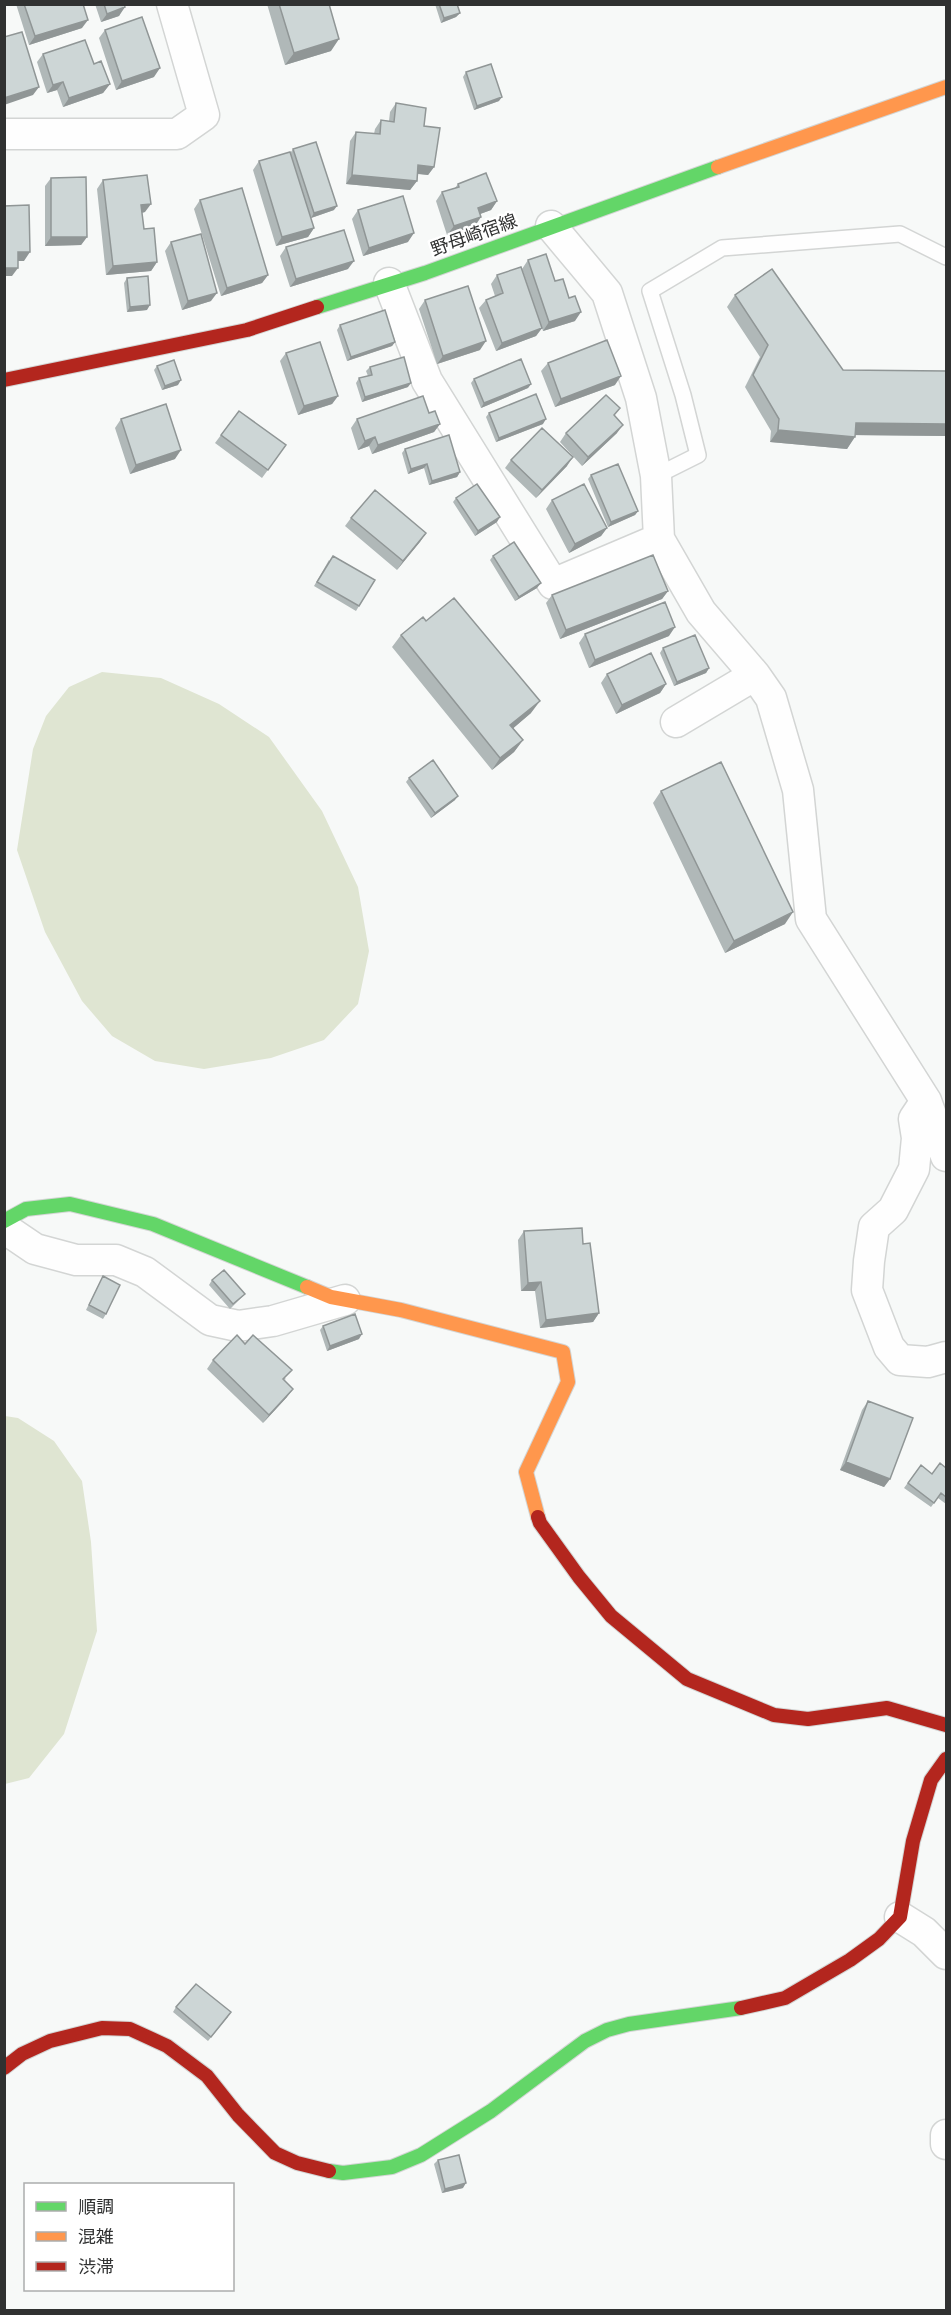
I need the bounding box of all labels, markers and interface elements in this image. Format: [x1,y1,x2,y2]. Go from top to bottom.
street label: 野母崎宿線 [428,209,520,261]
legend [24,2183,234,2291]
text: 順調 [78,2196,114,2218]
text: 混雑 [78,2226,114,2248]
text: 渋滞 [78,2256,114,2278]

